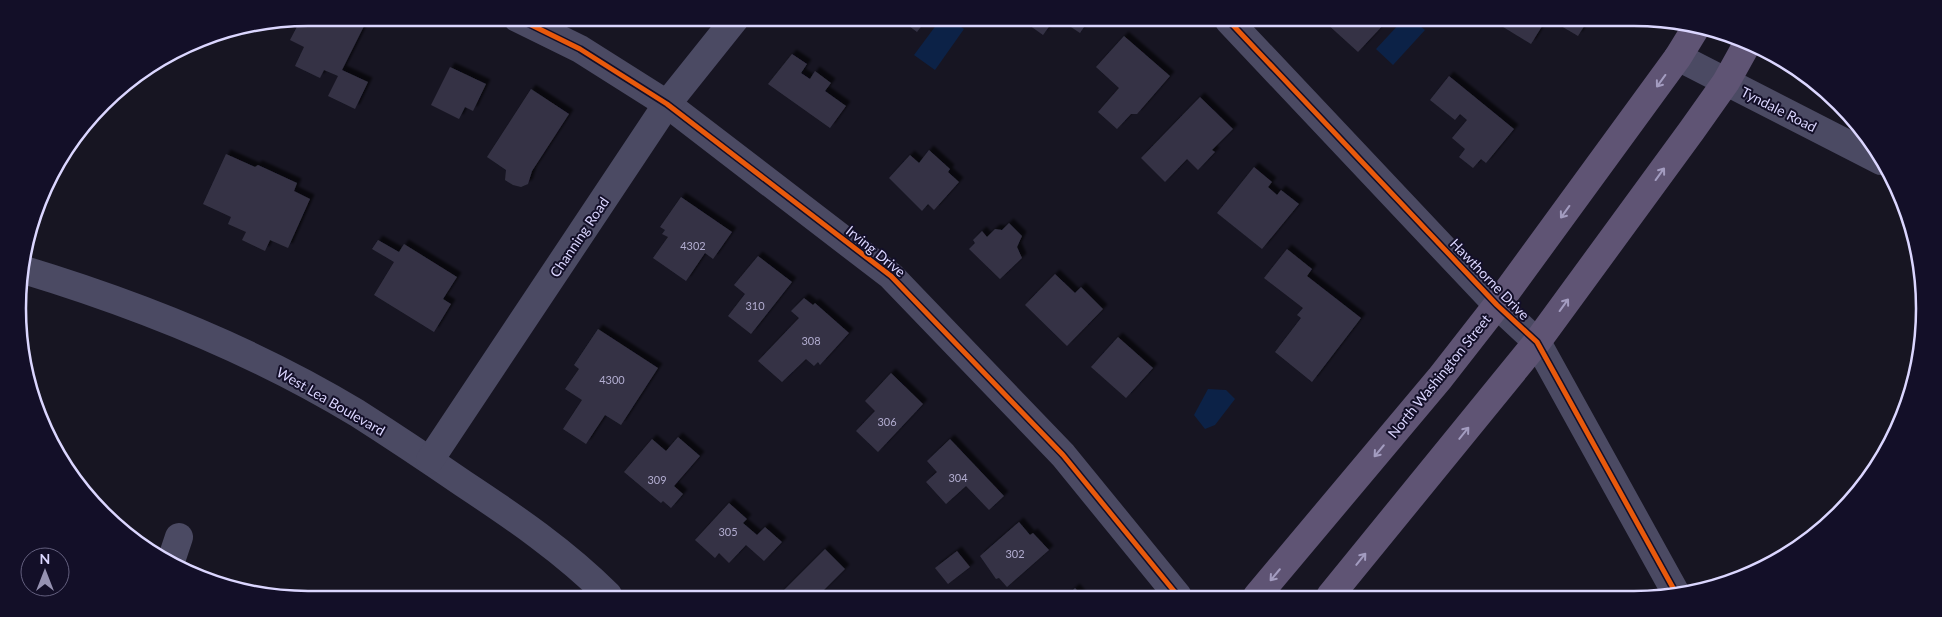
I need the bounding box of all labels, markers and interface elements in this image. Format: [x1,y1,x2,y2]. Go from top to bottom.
one-way arrow [1655,74,1666,87]
street label: Tyndale Road [1739,83,1819,135]
one-way arrow [1655,167,1665,181]
street label: Channing Road [546,194,612,280]
one-way arrow [1559,205,1570,218]
street label: Irving Drive [843,222,909,280]
street label: Hawthorne Drive [1447,235,1533,323]
house number: 4302 [680,239,706,252]
one-way arrow [1559,298,1569,312]
house number: 310 [745,299,765,312]
street label: North Washington Street [1384,311,1494,441]
house number: 308 [801,334,821,347]
street label: West Lea Boulevard [274,363,388,439]
house number: 4300 [599,373,625,386]
house number: 306 [877,415,897,428]
one-way arrow [1458,426,1469,439]
one-way arrow [1374,444,1385,457]
house number: 304 [948,471,968,484]
house number: 309 [647,473,667,486]
house number: 305 [718,525,738,538]
north arrow [20,547,70,597]
house number: 302 [1005,547,1025,560]
text: N [40,550,50,567]
one-way arrow [1356,553,1367,566]
one-way arrow [1269,569,1280,582]

